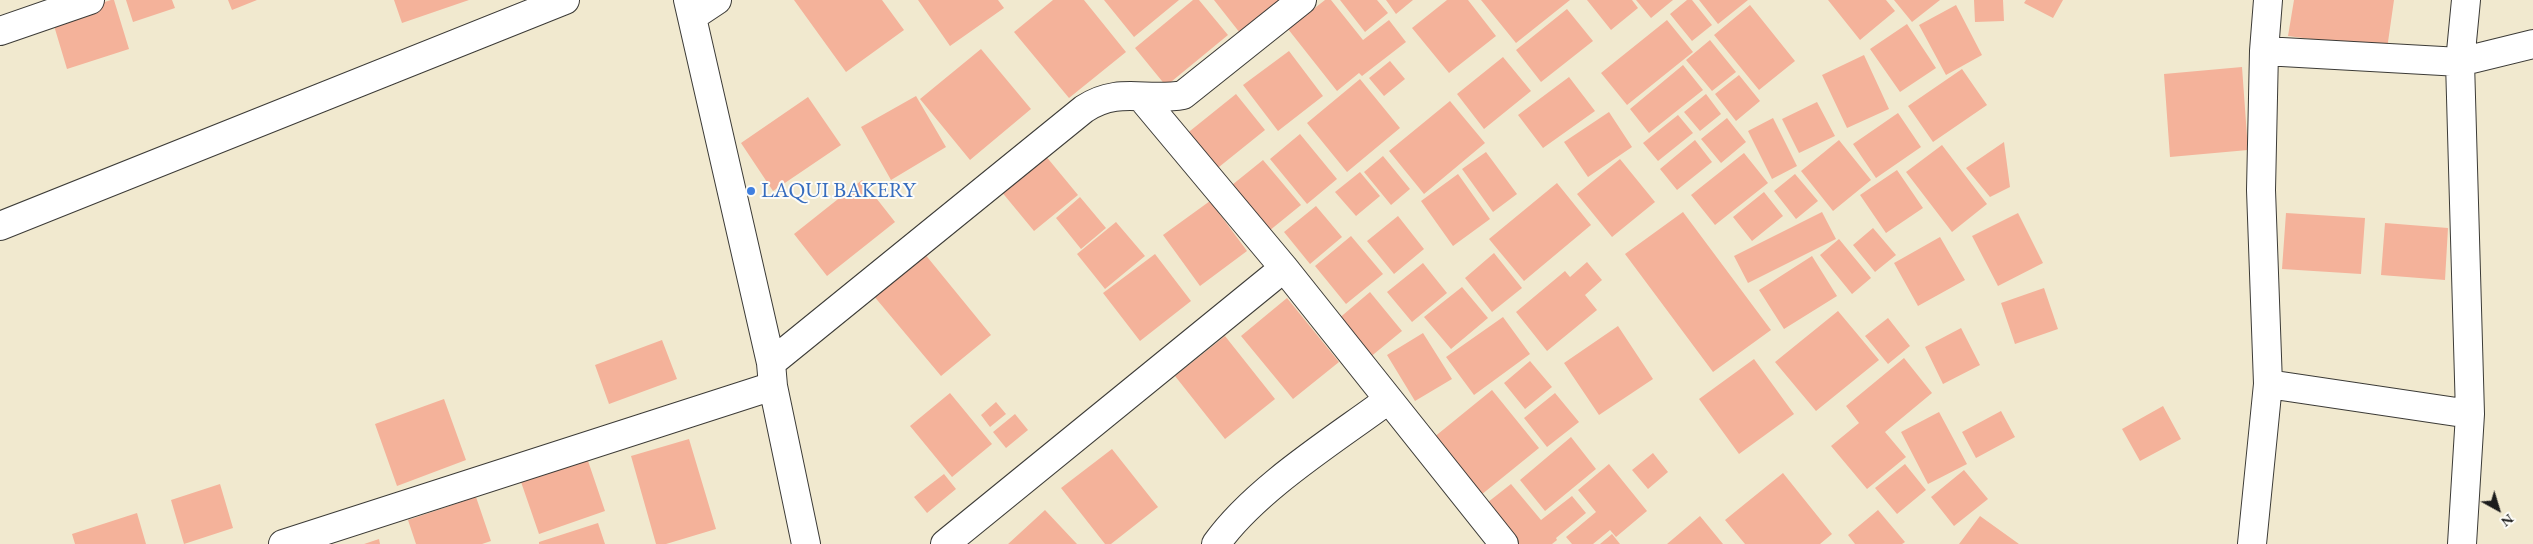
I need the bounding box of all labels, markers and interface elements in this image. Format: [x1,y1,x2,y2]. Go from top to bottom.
place label: LAQUI BAKERY [761,178,915,204]
marker: LAQUI BAKERY [745,185,757,197]
north arrow [2473,484,2523,534]
text: N [2497,510,2518,531]

